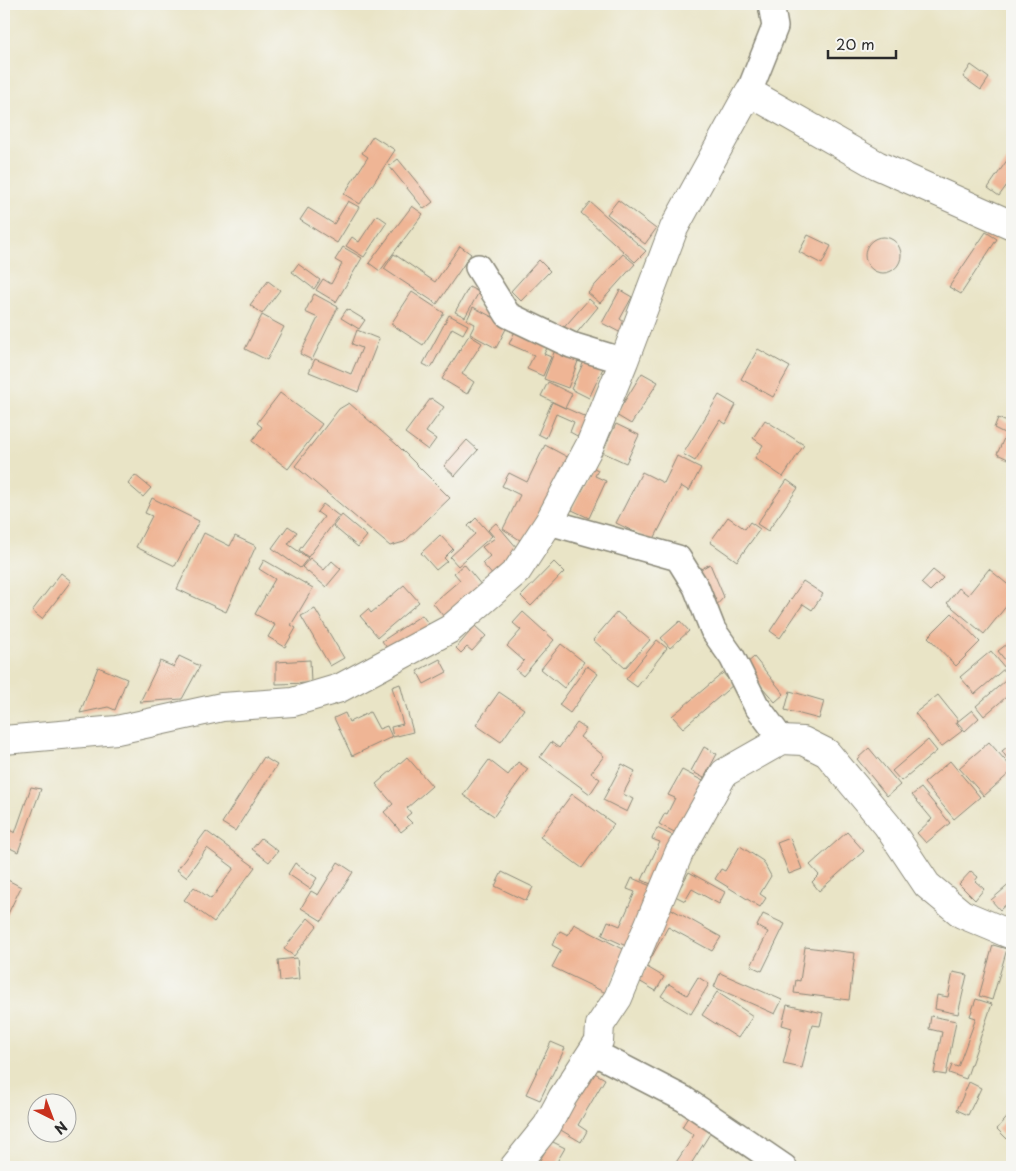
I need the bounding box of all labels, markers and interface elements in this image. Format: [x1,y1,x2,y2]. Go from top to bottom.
scale bar [828,28,896,60]
text: 20 m [836,32,875,55]
north arrow [28,1094,78,1144]
text: N [50,1117,72,1140]

